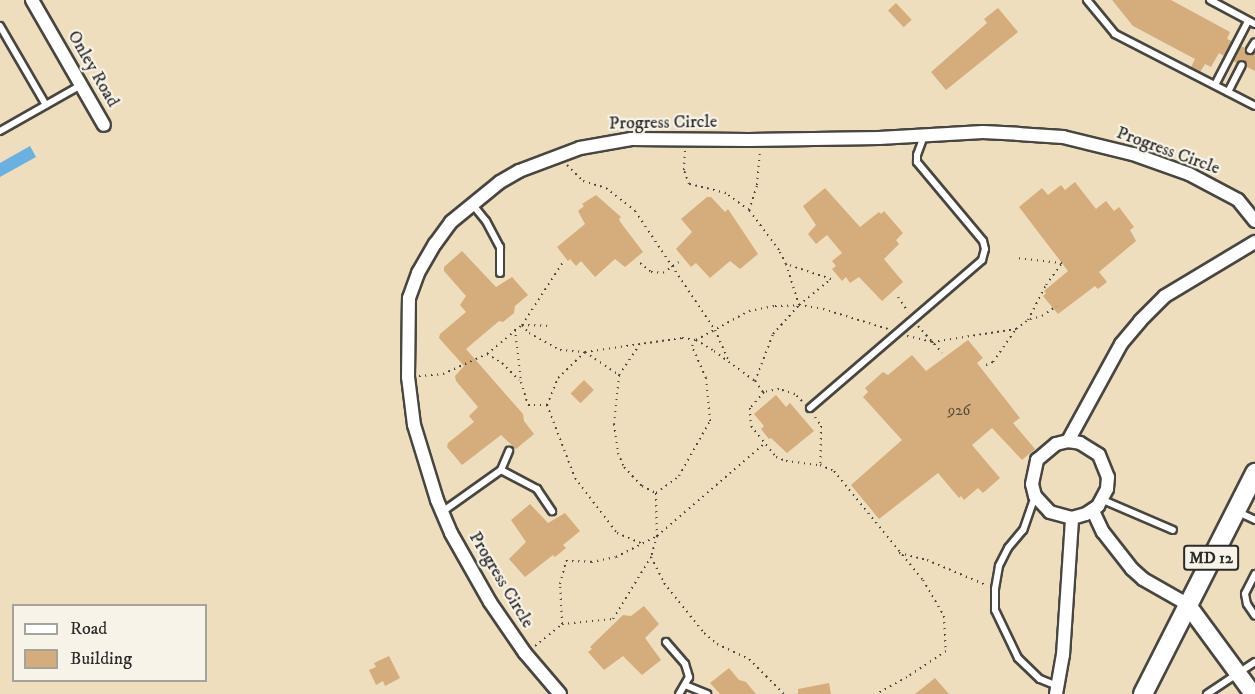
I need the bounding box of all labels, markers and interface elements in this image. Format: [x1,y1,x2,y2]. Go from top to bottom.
street label: Onley Road [62,27,124,111]
street label: Progress Circle [609,111,717,135]
street label: Progress Circle [1113,122,1223,180]
house number: 926 [948,402,970,420]
street label: Progress Circle [464,528,538,632]
road number: MD 12 [1182,545,1240,571]
legend [12,604,207,682]
text: Road [70,618,107,640]
text: Building [70,648,132,670]

